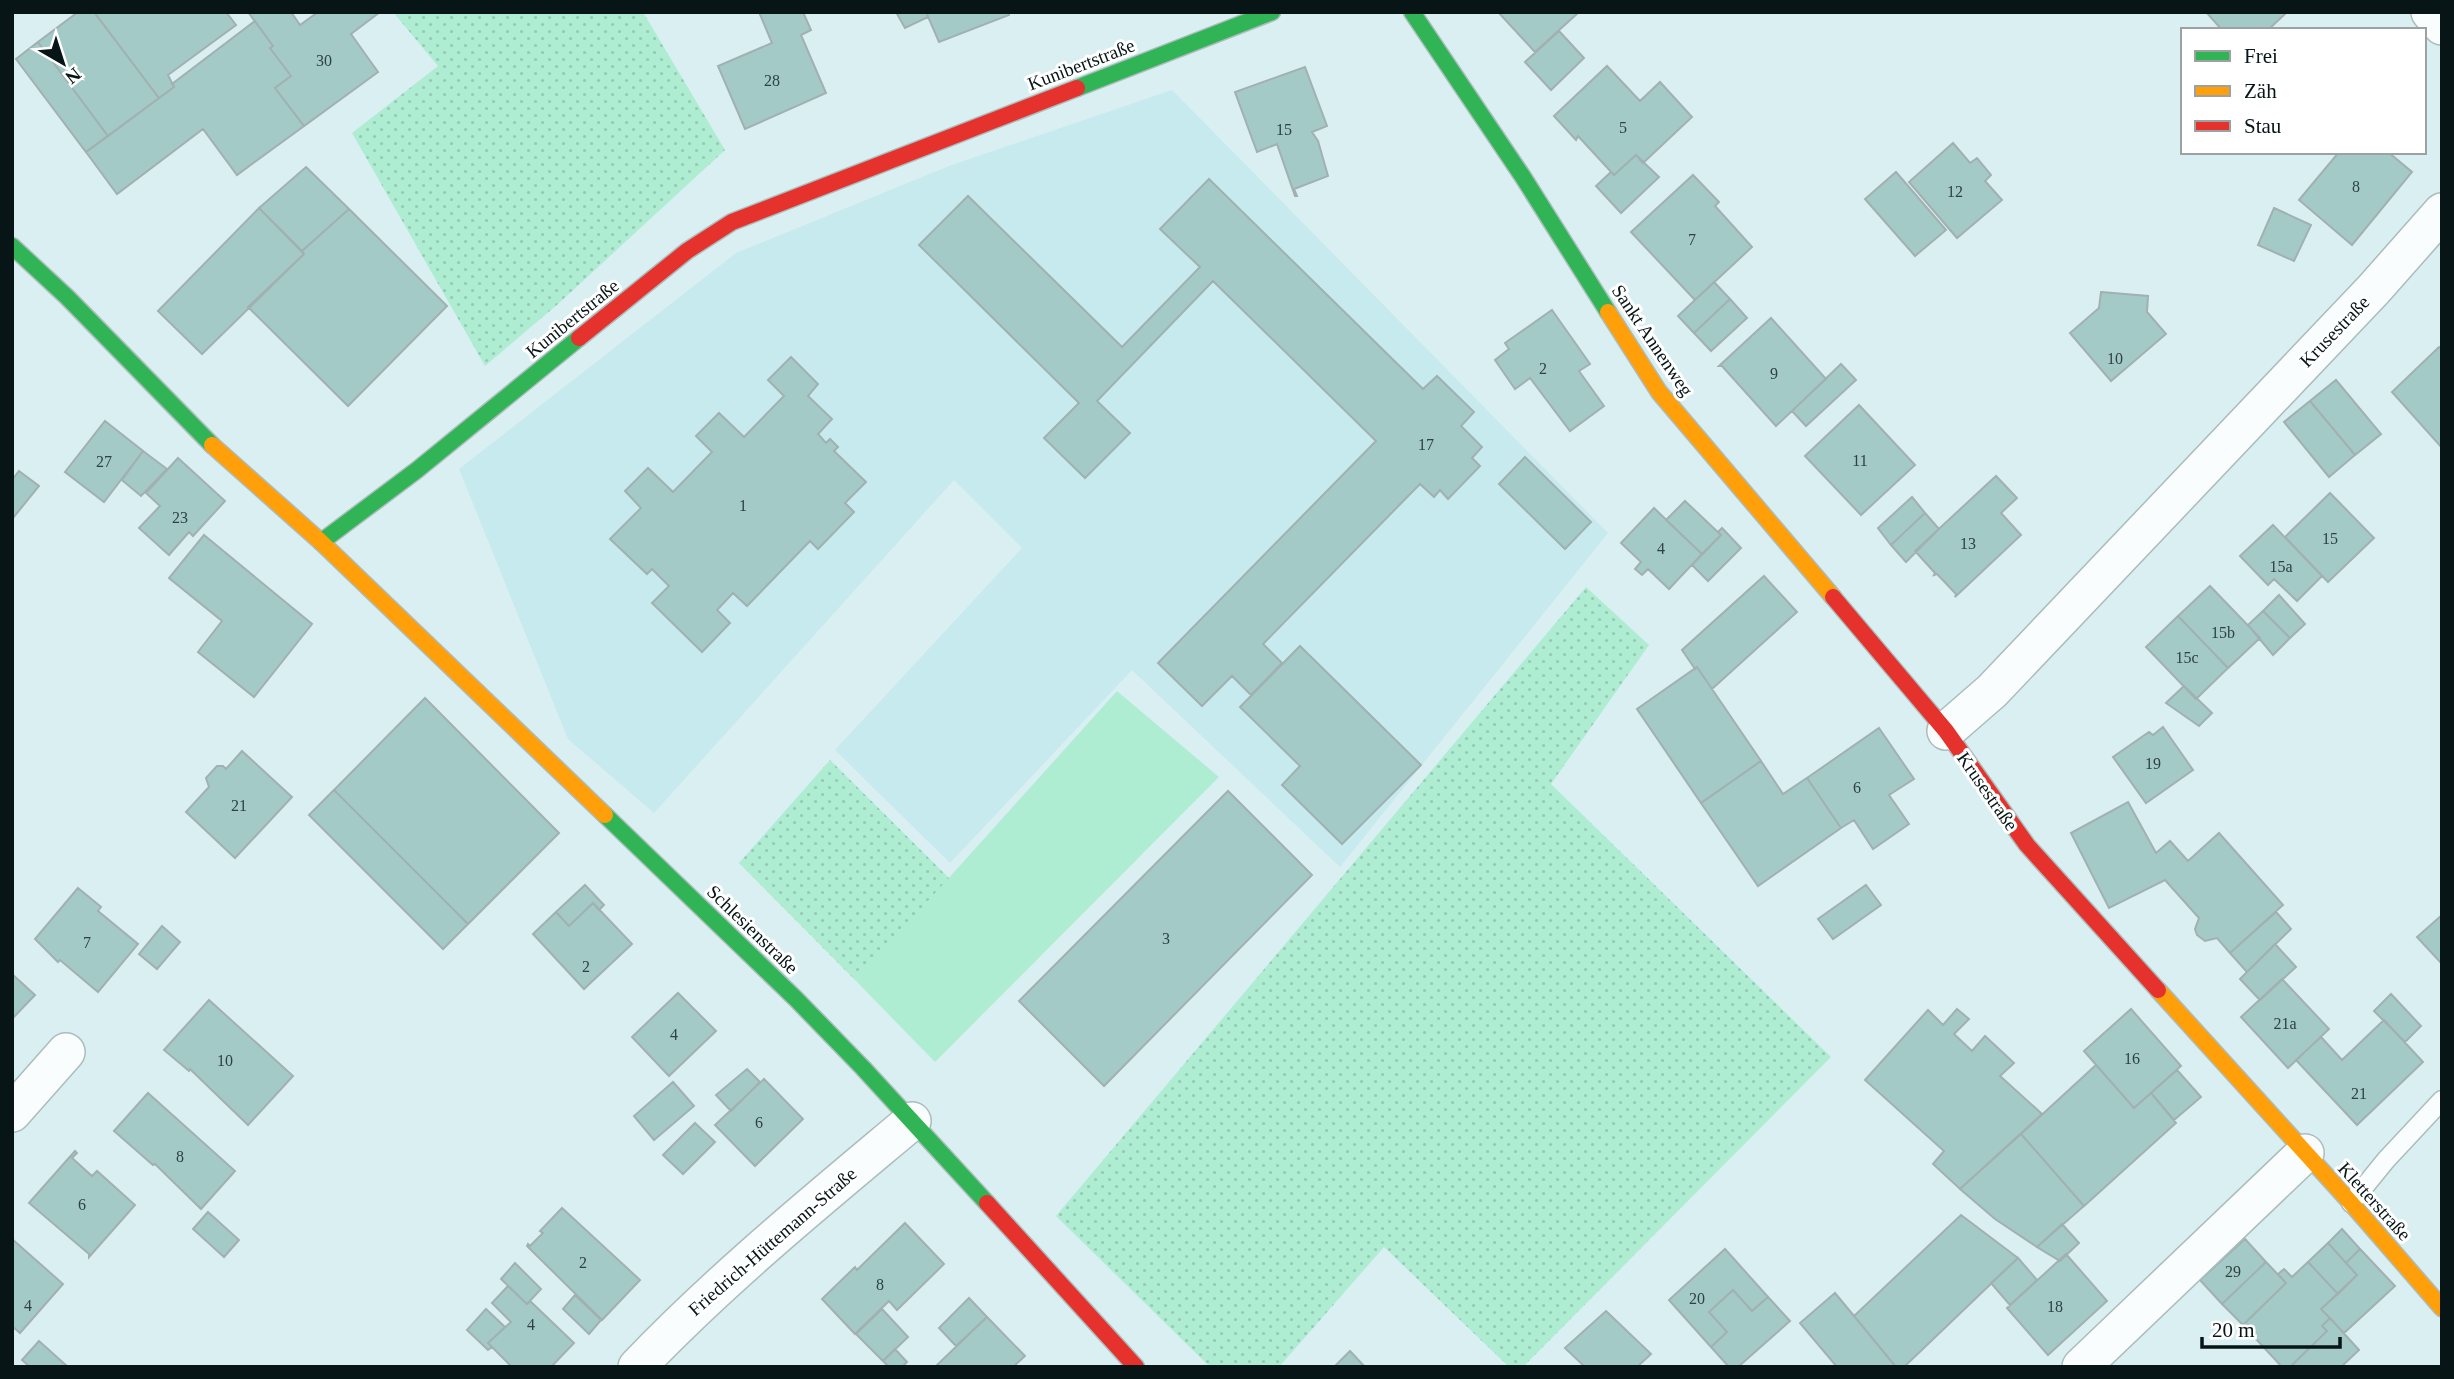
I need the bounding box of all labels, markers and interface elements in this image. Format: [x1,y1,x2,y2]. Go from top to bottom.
north arrow [28,28,98,98]
legend [2181,28,2426,154]
street label: Kunibertstraße [1025,34,1138,95]
text: Frei [2244,44,2278,68]
house number: 30 [316,52,332,69]
text: N [61,63,85,88]
house number: 28 [764,72,780,89]
text: Zäh [2244,79,2277,103]
text: Stau [2244,114,2282,138]
house number: 5 [1619,119,1627,136]
house number: 15 [1276,121,1292,138]
house number: 8 [2352,178,2360,195]
house number: 12 [1947,183,1963,200]
house number: 7 [1688,231,1696,248]
street label: Kunibertstraße [522,275,623,362]
street label: Sankt Annenweg [1608,281,1698,400]
street label: Krusestraße [2295,291,2373,371]
house number: 10 [2107,350,2123,367]
house number: 2 [1539,360,1547,377]
house number: 9 [1770,365,1778,382]
house number: 17 [1418,436,1434,453]
house number: 11 [1852,452,1868,469]
house number: 27 [96,453,112,470]
house number: 1 [739,497,747,514]
house number: 23 [172,509,188,526]
house number: 15 [2322,530,2338,547]
house number: 13 [1960,535,1976,552]
house number: 4 [1657,540,1665,557]
house number: 15a [2269,558,2293,575]
house number: 15b [2211,624,2235,641]
house number: 15c [2175,649,2199,666]
street label: Krusestraße [1953,748,2022,834]
house number: 19 [2145,755,2161,772]
house number: 6 [1853,779,1861,796]
house number: 21 [231,797,247,814]
street label: Schlesienstraße [703,881,802,978]
house number: 3 [1162,930,1170,947]
house number: 7 [83,934,91,951]
house number: 2 [582,958,590,975]
house number: 21a [2273,1015,2297,1032]
house number: 4 [670,1026,678,1043]
house number: 16 [2124,1050,2140,1067]
house number: 10 [217,1052,233,1069]
house number: 21 [2351,1085,2367,1102]
house number: 6 [755,1114,763,1131]
house number: 8 [176,1148,184,1165]
street label: Kletterstraße [2334,1158,2415,1245]
street label: Friedrich-Hüttemann-Straße [684,1163,860,1320]
house number: 6 [78,1196,86,1213]
house number: 2 [579,1254,587,1271]
house number: 29 [2225,1263,2241,1280]
house number: 8 [876,1276,884,1293]
house number: 20 [1689,1290,1705,1307]
house number: 4 [24,1297,32,1314]
house number: 18 [2047,1298,2063,1315]
scale bar [2202,1306,2340,1350]
house number: 4 [527,1316,535,1333]
text: 20 m [2212,1318,2255,1342]

